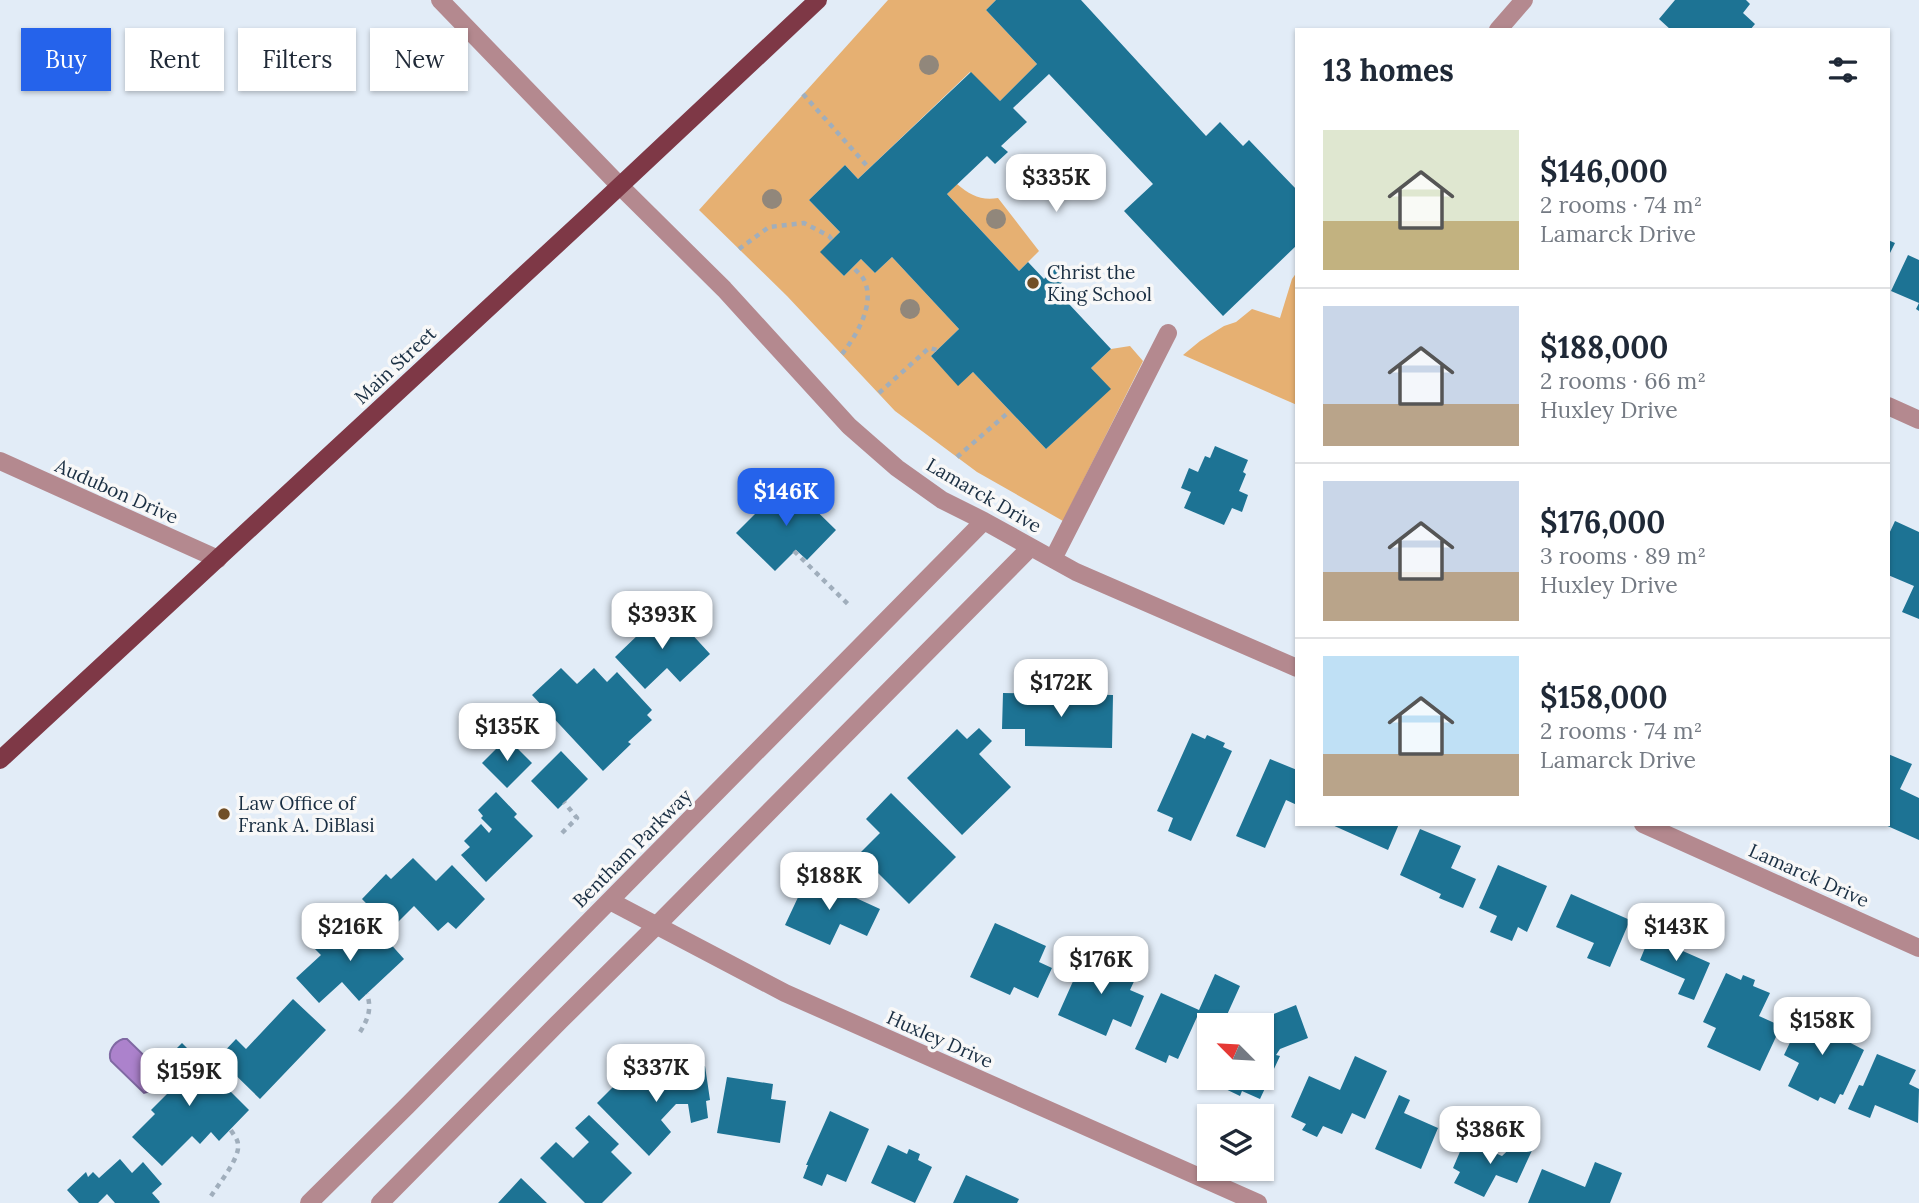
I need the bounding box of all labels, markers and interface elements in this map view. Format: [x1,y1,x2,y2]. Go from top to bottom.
chip: Buy [21,28,111,91]
chip: Rent [125,28,224,91]
chip: Filters [238,28,356,91]
chip: New [370,28,468,91]
text: 13 homes [1323,51,1454,89]
icon: filters [1824,51,1862,89]
text: $146,000 [1540,152,1668,190]
pin: $335K [1007,154,1105,214]
icon: home [1379,158,1463,242]
text: $335K [1022,162,1090,191]
text: 2 rooms · 74 m² [1540,190,1702,219]
text: Lamarck Drive [1540,219,1696,248]
place label: Christ the King School [1047,260,1152,306]
marker: Christ the King School [1025,275,1041,291]
street label: Main Street [349,321,441,409]
text: $188,000 [1540,328,1668,366]
icon: home [1379,334,1463,418]
text: 2 rooms · 66 m² [1540,366,1706,395]
text: Huxley Drive [1540,395,1678,424]
street label: Lamarck Drive [922,452,1046,538]
street label: Audubon Drive [51,453,182,529]
pin: $146K [737,468,835,528]
text: $146K [753,476,819,505]
text: $176,000 [1540,503,1665,541]
icon: home [1379,509,1463,593]
text: 3 rooms · 89 m² [1540,541,1706,570]
text: Huxley Drive [1540,570,1678,599]
pin: $393K [613,592,711,651]
text: $393K [628,599,696,628]
pin: $172K [1012,660,1110,719]
text: $172K [1030,667,1092,696]
text: $158,000 [1540,678,1667,716]
icon: home [1379,684,1463,768]
pin: $135K [458,704,556,763]
text: $135K [475,711,539,740]
text: 2 rooms · 74 m² [1540,716,1702,745]
text: Lamarck Drive [1540,745,1696,774]
street label: Bentham Parkway [568,784,696,912]
place label: Law Office of Frank A. DiBlasi [238,791,375,837]
marker: Law Office of Frank A. DiBlasi [216,806,232,822]
street label: Lamarck Drive [1745,838,1873,912]
pin: $188K [780,852,878,912]
text: $188K [796,860,862,889]
pin: $216K [301,904,399,963]
pin: $143K [1627,904,1725,963]
text: $216K [318,911,382,940]
text: $143K [1644,911,1708,940]
pin: $176K [1052,936,1150,996]
text: $176K [1069,944,1133,973]
pin: $158K [1773,998,1871,1057]
street label: Huxley Drive [883,1005,997,1073]
text: $158K [1790,1005,1854,1034]
north arrow [1197,1013,1274,1090]
map controls [1197,1013,1274,1181]
pin: $337K [607,1044,705,1104]
pin: $159K [140,1048,238,1108]
text: $337K [623,1052,689,1081]
text: $159K [157,1056,221,1085]
button: layers [1197,1104,1274,1181]
pin: $386K [1441,1106,1539,1166]
text: $386K [1455,1114,1525,1143]

